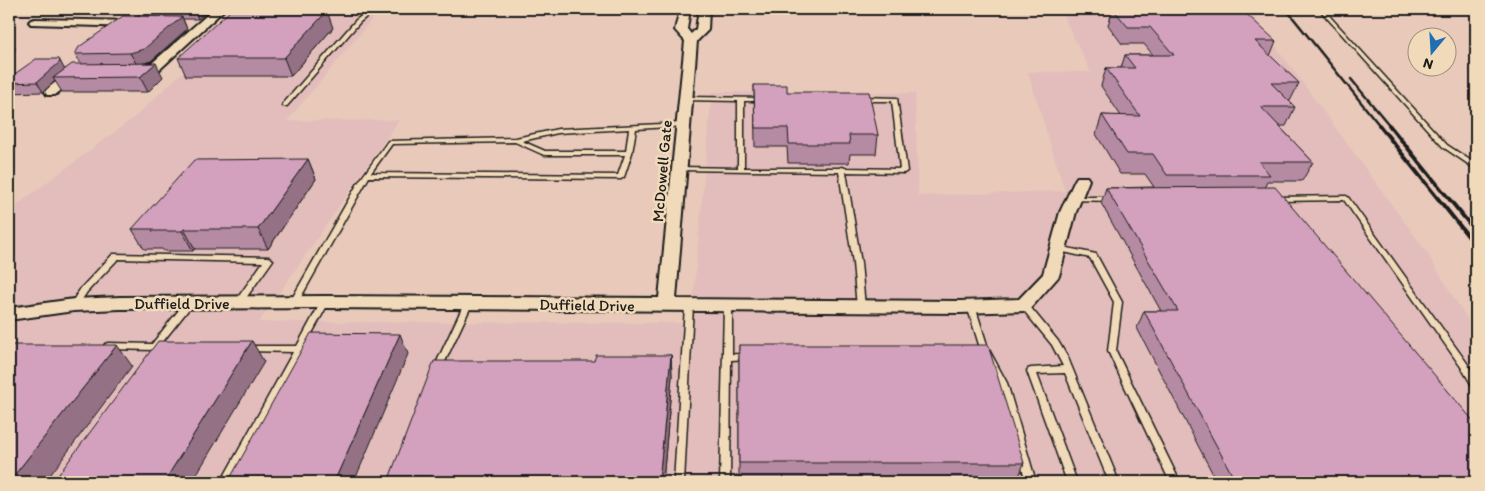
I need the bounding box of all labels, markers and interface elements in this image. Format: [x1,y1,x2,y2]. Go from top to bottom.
north arrow [1408,28,1458,78]
text: N [1421,54,1435,73]
street label: McDowell Gate [648,119,676,223]
street label: Duffield Drive [134,294,230,313]
street label: Duffield Drive [539,295,635,315]

